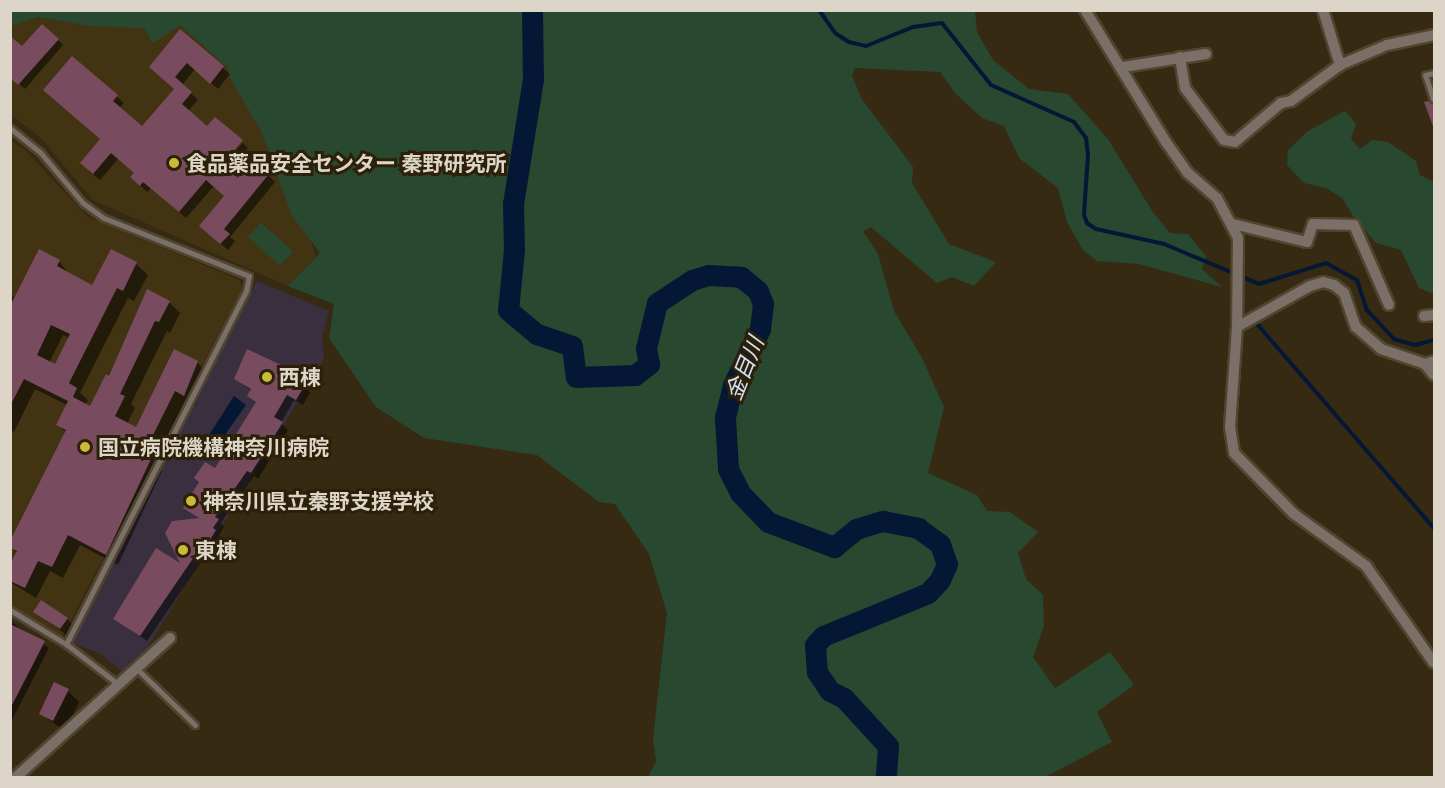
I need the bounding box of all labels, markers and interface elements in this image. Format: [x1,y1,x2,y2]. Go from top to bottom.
place label: 食品薬品安全センター 秦野研究所 [186,150,506,176]
marker: 食品薬品安全センター 秦野研究所 [167,156,181,170]
water label: 金目川 [719,332,769,404]
place label: 西棟 [279,364,321,390]
marker: 西棟 [260,370,274,384]
place label: 国立病院機構神奈川病院 [98,434,329,460]
marker: 国立病院機構神奈川病院 [76,438,94,456]
place label: 神奈川県立秦野支援学校 [203,488,434,514]
marker: 神奈川県立秦野支援学校 [184,494,198,508]
place label: 東棟 [195,537,237,563]
marker: 東棟 [176,543,190,557]

